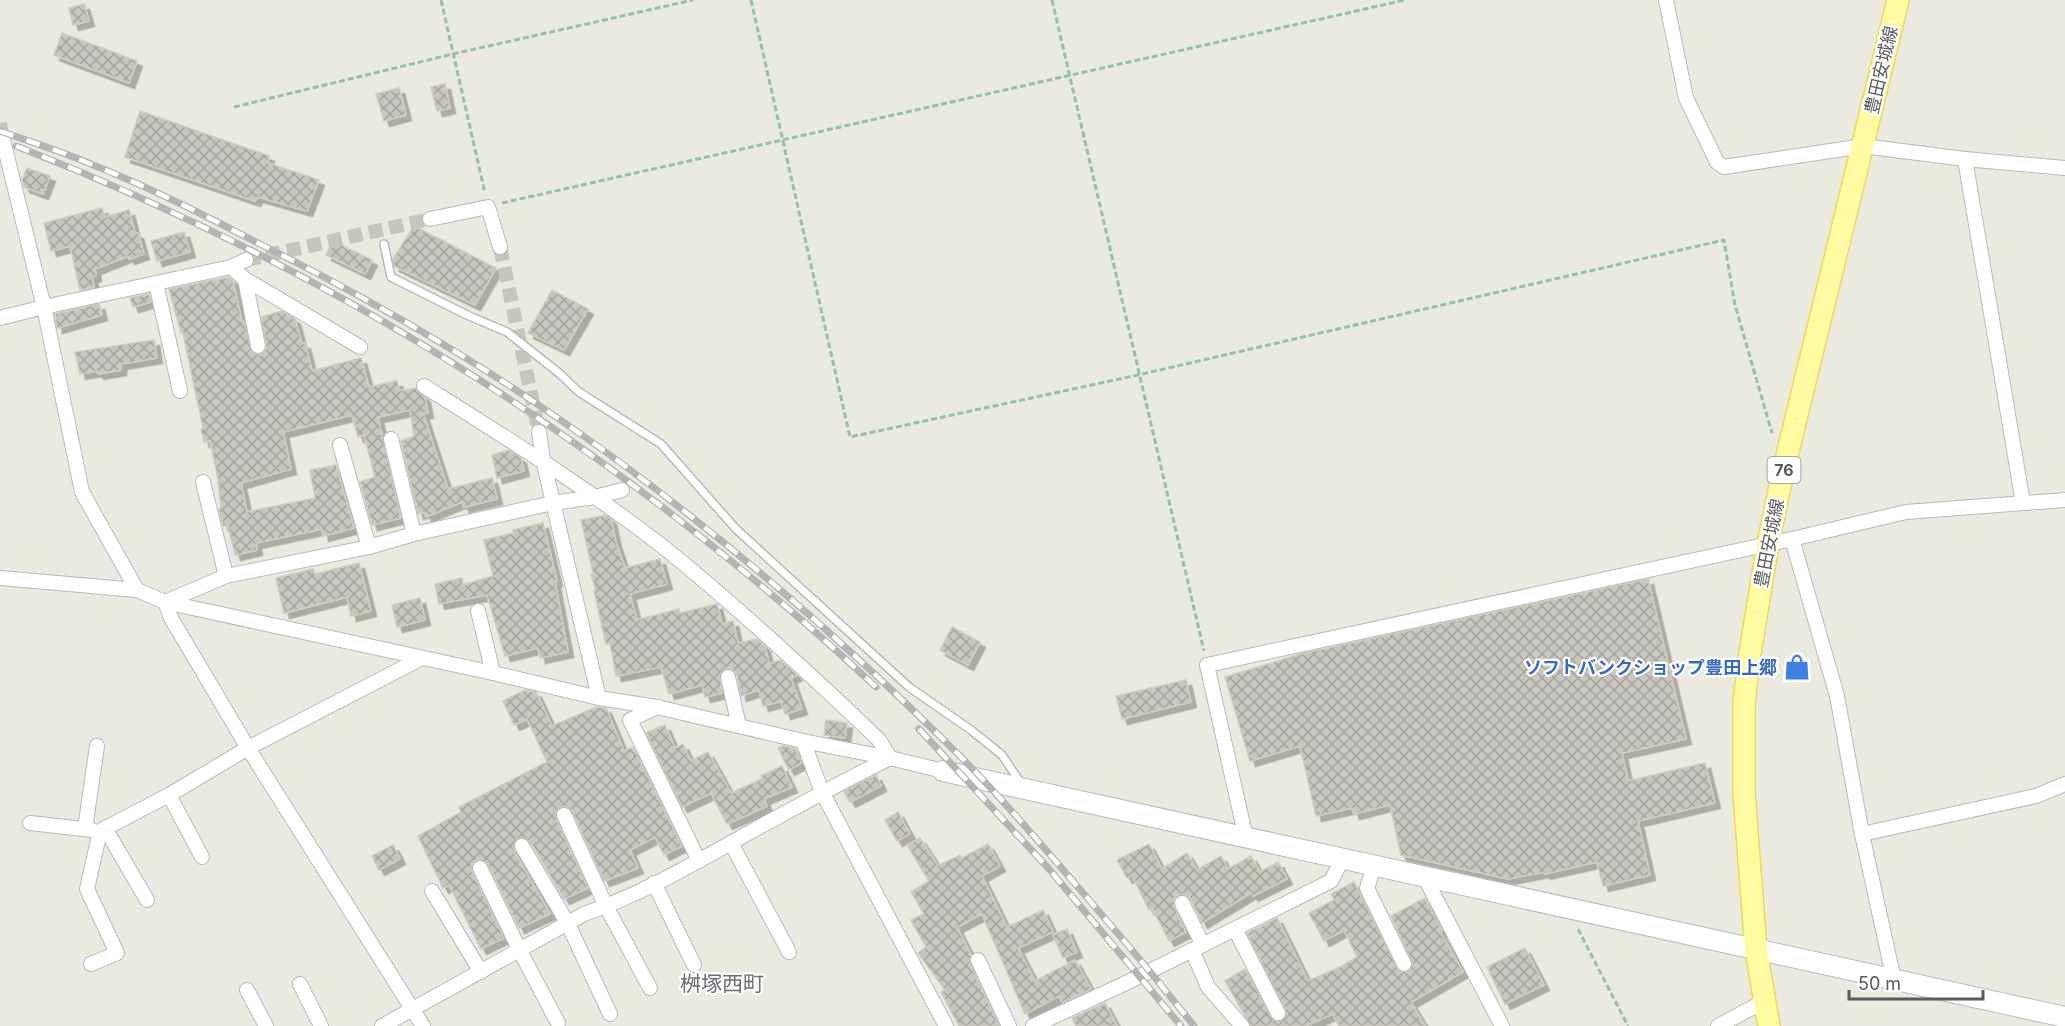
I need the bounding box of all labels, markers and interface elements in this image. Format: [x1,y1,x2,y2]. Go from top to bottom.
street label: 豊田安城線 [1861,24,1901,116]
road number: 76 [1768,457,1800,483]
street label: 豊田安城線 [1750,497,1788,589]
shop icon: ソフトバンクショップ豊田上郷 [1782,652,1812,682]
place label: ソフトバンクショップ豊田上郷 [1524,657,1777,678]
scale bar [1849,963,1982,1001]
district label: 桝塚西町 [680,971,764,996]
text: 50 m [1858,973,1901,994]

